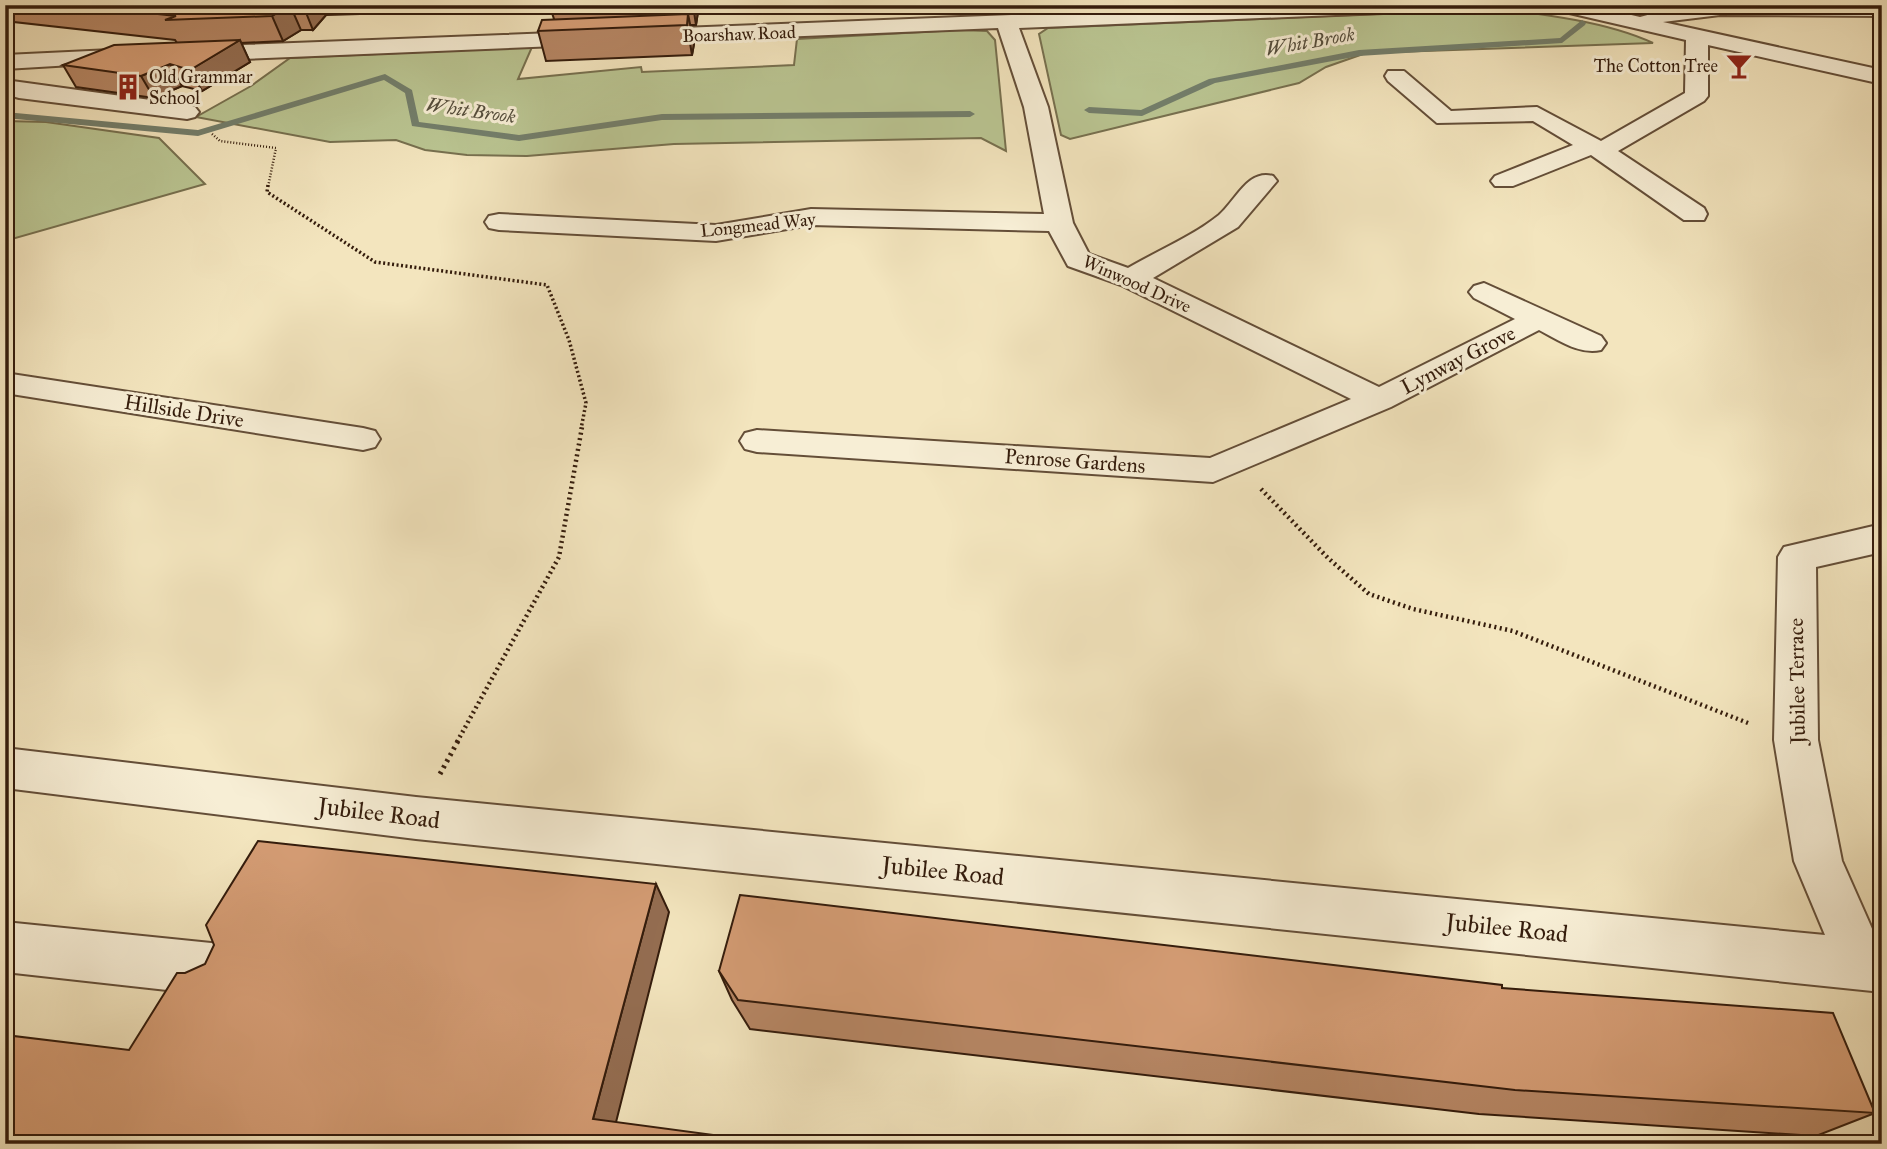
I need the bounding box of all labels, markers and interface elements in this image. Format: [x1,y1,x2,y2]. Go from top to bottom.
street label: Boarshaw Road [682,21,796,47]
water label: Whit Brook [1264,22,1357,61]
bar icon: The Cotton Tree [1724,51,1754,81]
place label: The Cotton Tree [1594,55,1718,77]
place label: Old Grammar School [149,66,253,109]
building icon: Old Grammar School [113,72,143,102]
water label: Whit Brook [425,93,518,128]
street label: Longmead Way [699,208,817,243]
street label: Winwood Drive [1079,250,1195,318]
street label: Lynway Grove [1396,320,1520,400]
street label: Hillside Drive [122,389,246,433]
street label: Penrose Gardens [1004,443,1146,479]
street label: Jubilee Terrace [1783,617,1811,746]
street label: Jubilee Road [313,790,442,835]
street label: Jubilee Road [877,849,1006,892]
street label: Jubilee Road [1441,906,1570,949]

